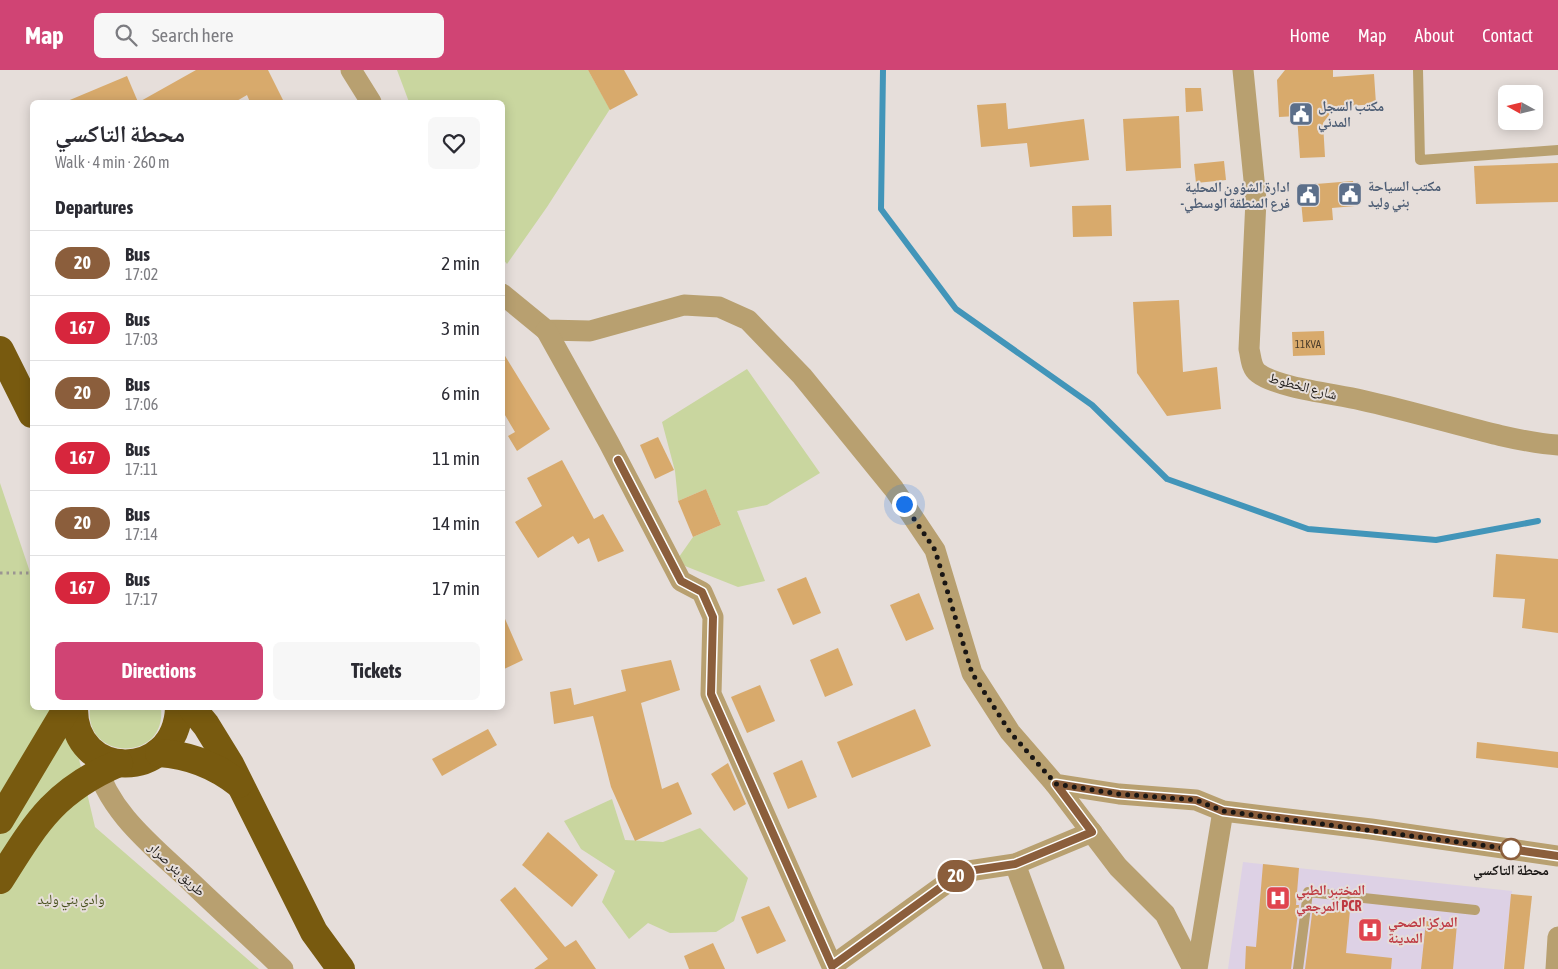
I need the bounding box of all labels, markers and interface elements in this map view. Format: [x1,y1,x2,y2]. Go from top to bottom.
search box [94,13,444,58]
icon: search [112,21,140,49]
text: Map [25,22,64,49]
text: Search here [152,24,234,46]
text: Home [1290,25,1330,46]
text: Map [1358,25,1387,46]
text: About [1415,25,1454,46]
text: Contact [1482,25,1533,46]
north arrow [1498,85,1542,130]
map controls [1498,85,1543,130]
place label: مكتب السجل المدني [1318,98,1384,133]
public building icon: مكتب السجل المدني [1288,101,1314,127]
button: heart [428,117,480,169]
text: محطة التاكسي [55,120,185,147]
text: Walk · 4 min · 260 m [55,153,169,171]
place label: مكتب السياحة بني وليد [1368,178,1441,213]
place label: ادارة الشؤون المحلية -فرع المنطقة الوسطي [1180,179,1290,214]
public building icon: مكتب السياحة بني وليد [1337,181,1363,207]
public building icon: ادارة الشؤون المحلية -فرع المنطقة الوسطي [1295,182,1321,208]
text: Departures [55,196,133,218]
text: Bus [125,243,150,265]
text: 20 [74,252,91,273]
text: 2 min [441,252,480,274]
text: 17:02 [125,265,158,283]
text: Bus [125,308,150,330]
text: 167 [70,317,95,338]
text: 3 min [441,317,480,339]
text: 17:03 [125,330,158,348]
house number: 11KVA [1295,338,1322,350]
street label: شارع الخطوط [1266,369,1339,405]
text: Bus [125,373,150,395]
text: 20 [74,382,91,403]
text: 6 min [441,382,480,404]
text: 17:06 [125,395,158,413]
text: Bus [125,438,150,460]
text: 167 [70,447,95,468]
text: 11 min [432,447,480,469]
text: 17:11 [125,460,158,478]
your location [892,492,917,517]
text: Bus [125,503,150,525]
text: 20 [74,512,91,533]
text: 14 min [432,512,480,534]
text: 17:14 [125,525,158,543]
text: Bus [125,568,150,590]
text: 167 [70,577,95,598]
text: 17 min [432,577,480,599]
text: 17:17 [125,590,158,608]
button: Directions [55,642,263,700]
button: Tickets [273,642,480,700]
street label: طريق بئر صرار [143,838,209,901]
marker: محطة التاكسي [1500,838,1522,860]
line badge: 20 [934,860,978,892]
place label: محطة التاكسي [1473,862,1549,881]
text: 20 [948,865,964,886]
place label: المختبر الطبي المرجعي PCR [1296,882,1365,917]
hospital icon: المختبر الطبي المرجعي PCR [1265,885,1291,911]
park label: وادي بني وليد [38,891,104,911]
place label: المركز الصحي المدينة [1388,914,1458,946]
hospital icon: المركز الصحي المدينة [1357,917,1383,943]

